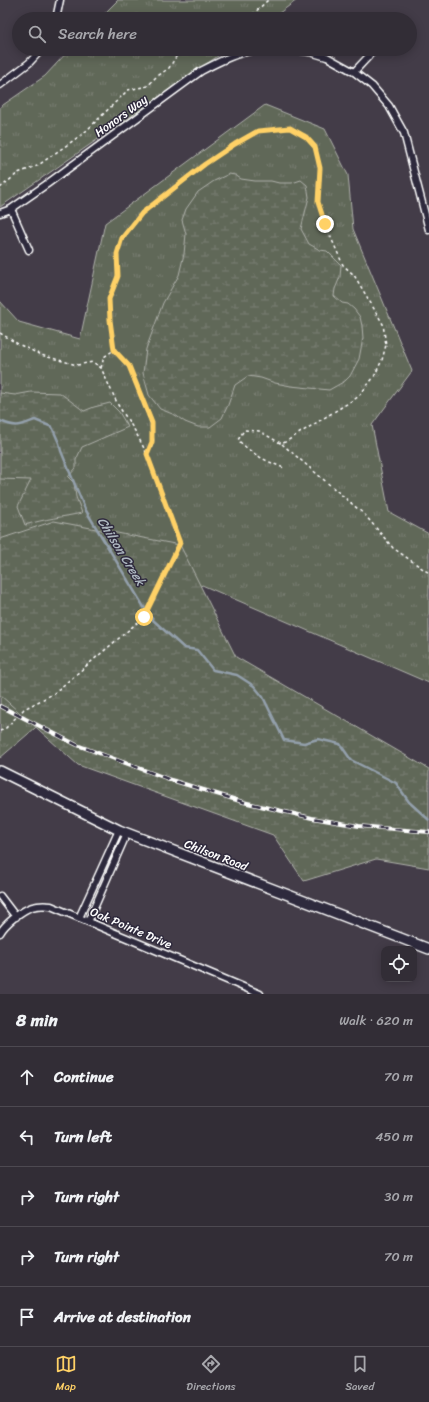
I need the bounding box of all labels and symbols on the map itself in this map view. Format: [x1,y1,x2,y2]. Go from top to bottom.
street label: Honors Way [90,89,153,143]
route end [316,215,334,233]
water label: Chilson Creek [91,512,153,591]
route start [135,608,153,626]
street label: Chilson Road [181,833,252,877]
street label: Oak Pointe Drive [86,901,176,955]

